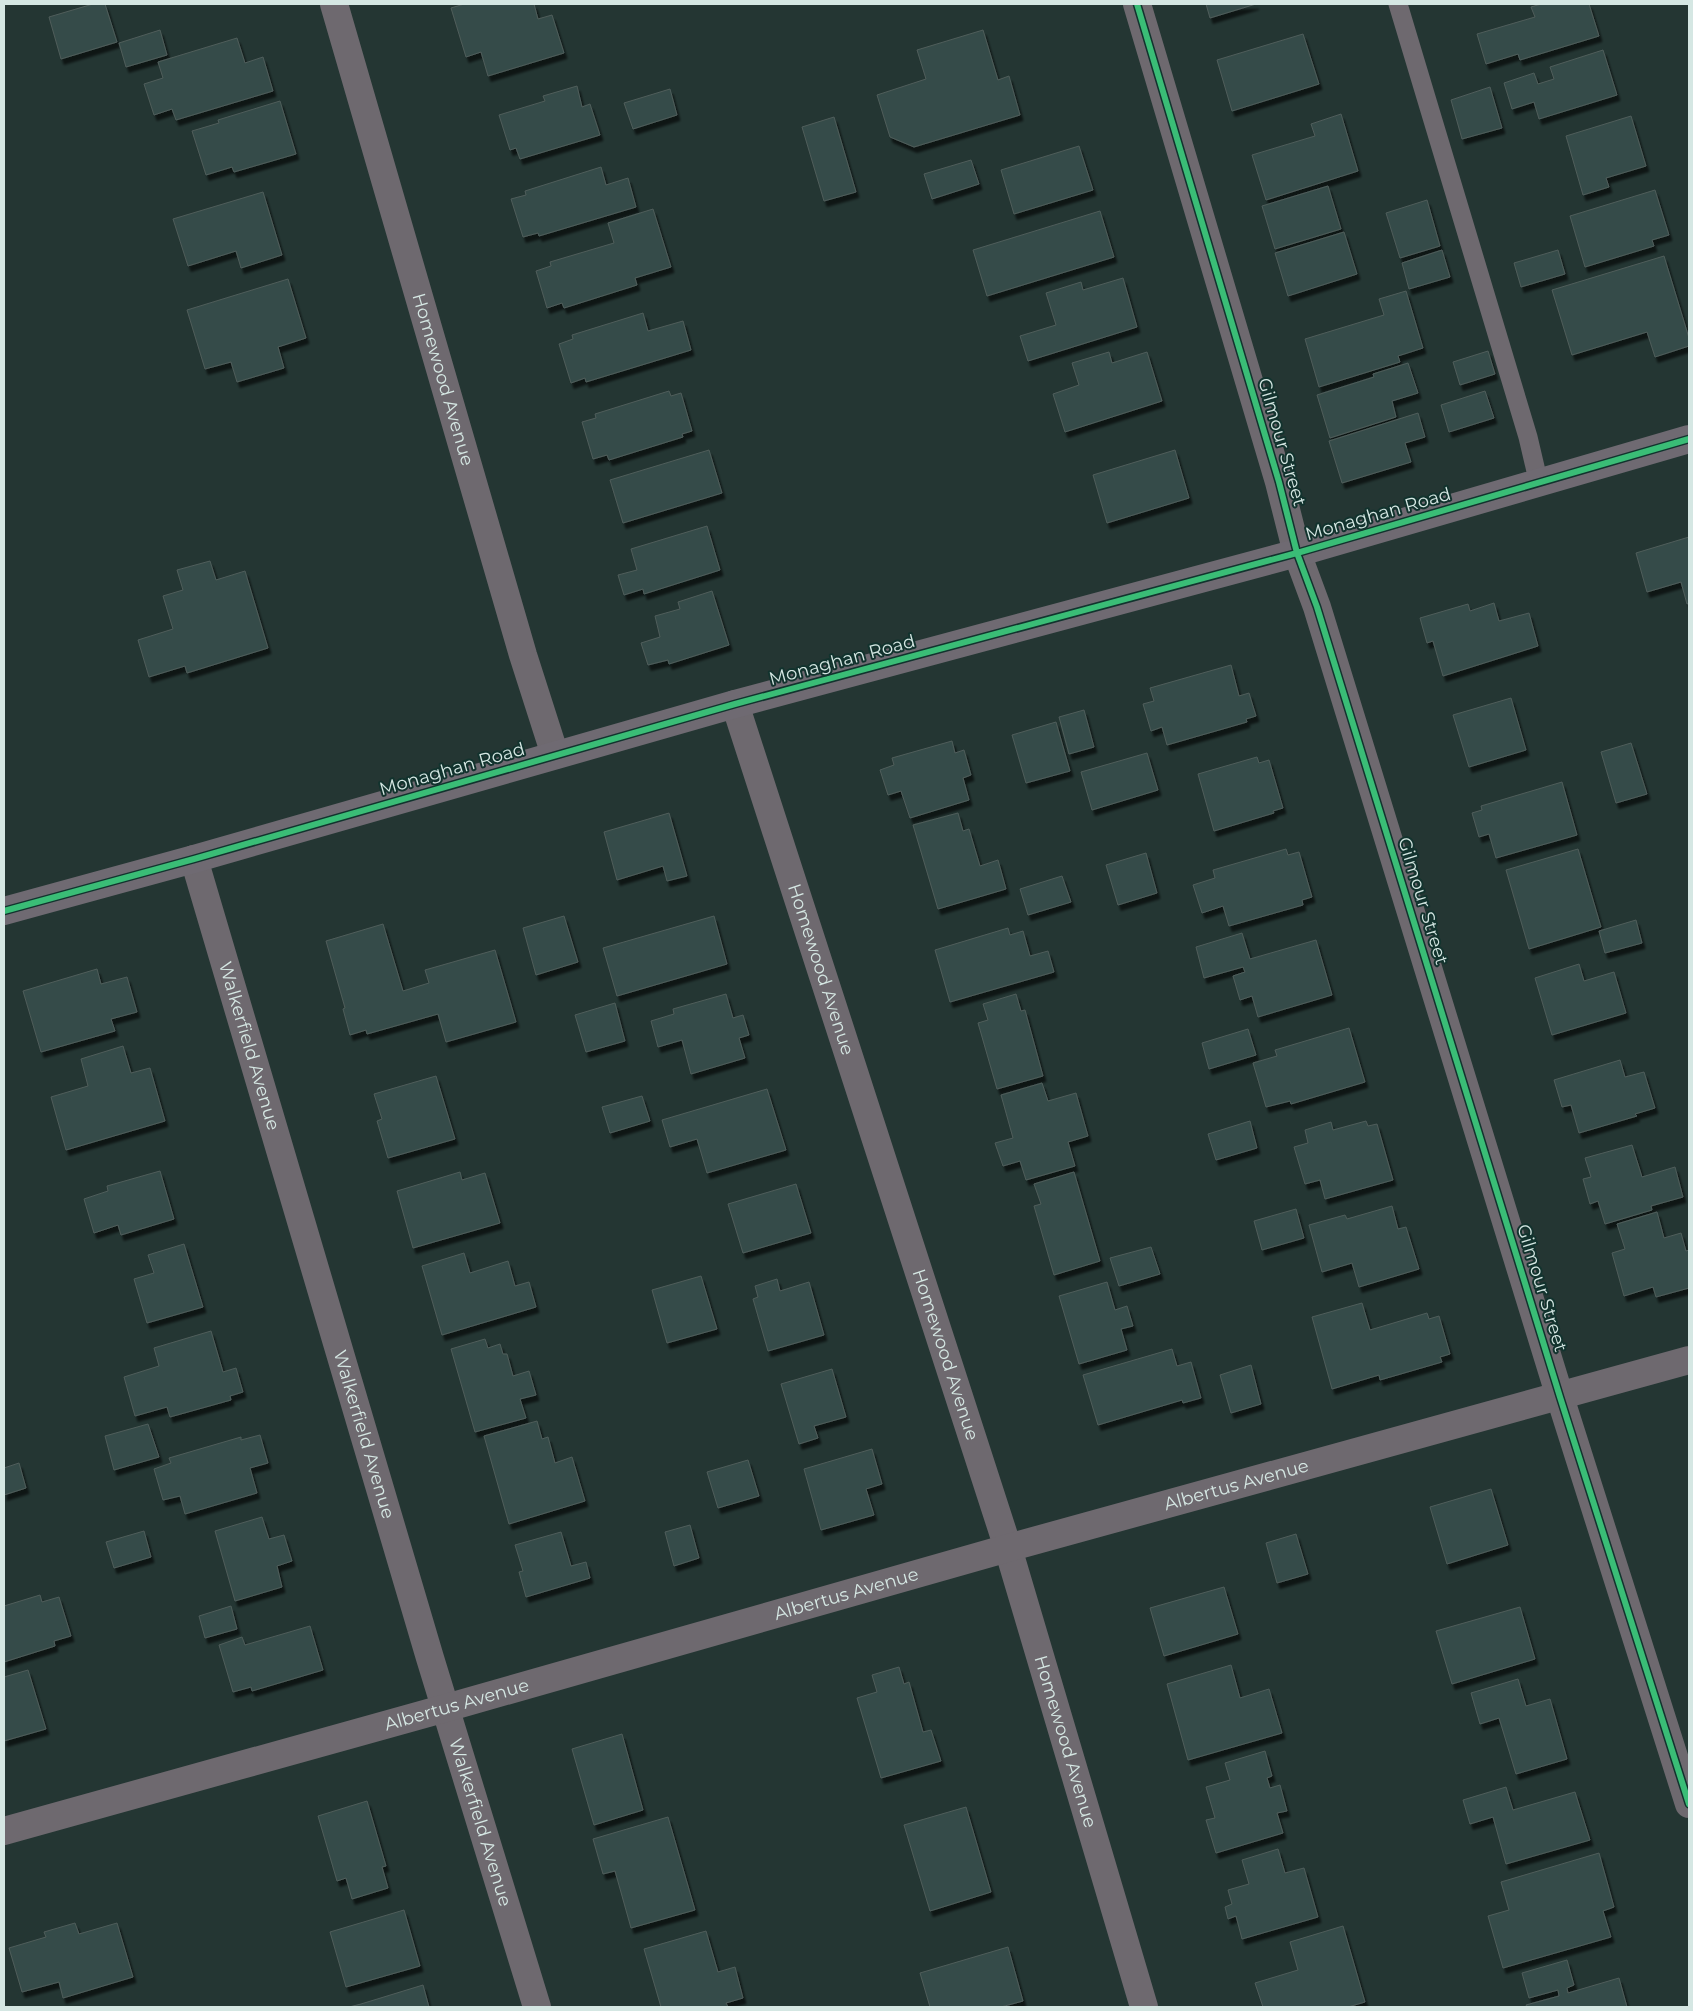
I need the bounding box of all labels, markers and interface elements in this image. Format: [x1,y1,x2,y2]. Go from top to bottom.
street label: Homewood Avenue [408,291,479,469]
street label: Gilmour Street [1253,375,1311,509]
street label: Monaghan Road [1303,483,1453,545]
street label: Monaghan Road [767,630,917,690]
street label: Monaghan Road [377,738,527,800]
street label: Gilmour Street [1393,834,1453,968]
street label: Homewood Avenue [783,881,859,1058]
street label: Walkerfield Avenue [214,959,285,1133]
street label: Gilmour Street [1512,1221,1572,1355]
street label: Homewood Avenue [908,1266,984,1443]
street label: Walkerfield Avenue [329,1347,399,1522]
street label: Albertus Avenue [1161,1454,1311,1515]
street label: Albertus Avenue [772,1563,921,1625]
street label: Homewood Avenue [1029,1653,1101,1831]
street label: Albertus Avenue [382,1674,532,1736]
street label: Walkerfield Avenue [444,1736,517,1909]

